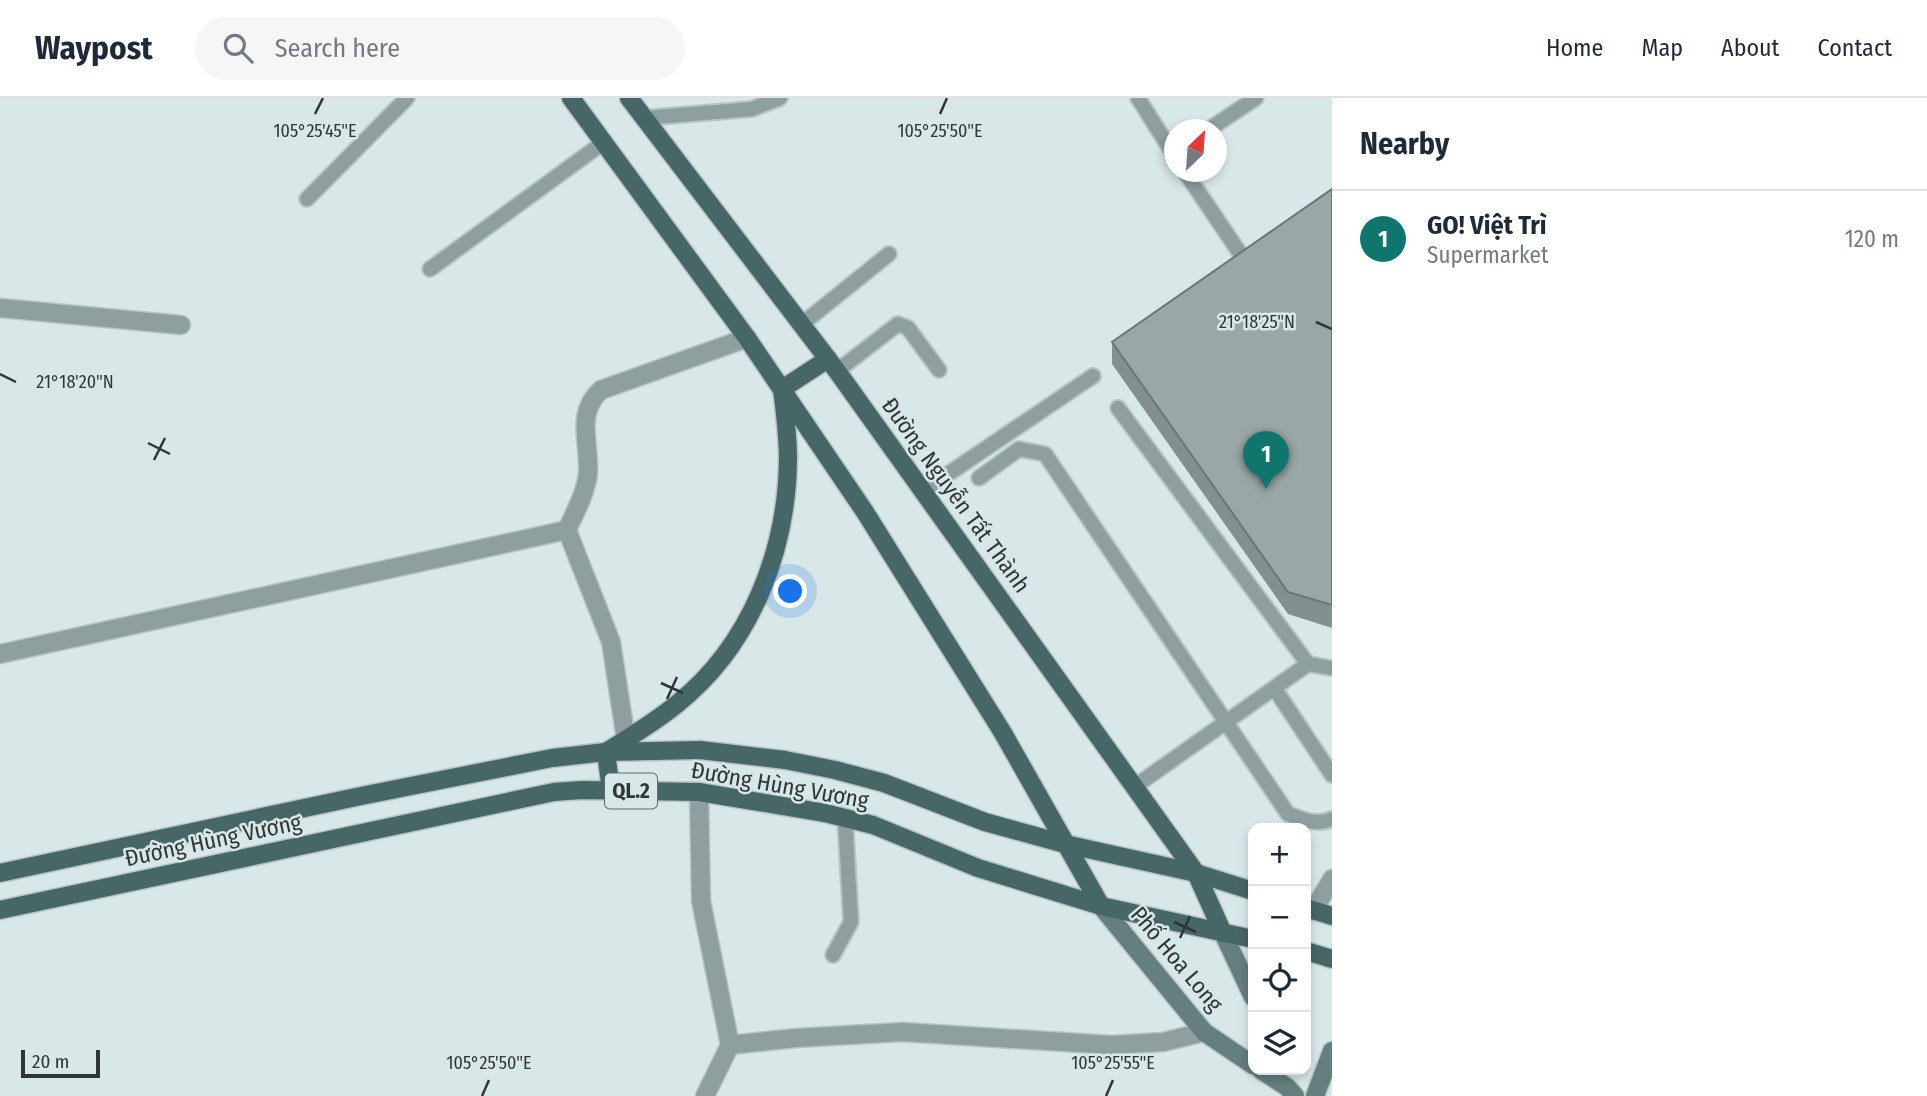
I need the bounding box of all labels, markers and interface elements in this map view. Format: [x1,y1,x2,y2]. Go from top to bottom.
search box [195,17,685,80]
text: Waypost [35,28,153,68]
icon: search [219,29,257,67]
text: Search here [275,33,400,64]
text: Home [1546,34,1603,62]
text: Map [1641,34,1683,62]
text: About [1721,34,1779,62]
text: Contact [1817,34,1892,62]
north arrow [1164,119,1227,182]
text: 105°25'45"E [274,120,357,142]
text: 105°25'50"E [898,120,982,142]
text: Nearby [1360,126,1449,162]
text: GO! Việt Trì [1427,210,1546,241]
text: 1 [1378,225,1388,253]
text: 120 m [1845,225,1899,253]
text: Supermarket [1427,241,1548,269]
text: 21°18'25"N [1219,311,1295,333]
text: 21°18'20"N [36,371,114,393]
street label: Đường Nguyễn Tất Thành [876,392,1036,598]
pin: 1 [1243,431,1289,489]
your location [773,574,807,608]
street label: Đường Hùng Vương [689,756,871,814]
road number: QL.2 [605,774,657,808]
street label: Đường Hùng Vương [122,808,304,872]
map controls [1248,823,1311,1075]
button: + [1248,823,1311,886]
button: − [1248,886,1311,949]
street label: Phố Hoa Long [1125,901,1229,1017]
button: locate [1248,949,1311,1012]
button: layers [1248,1012,1311,1075]
scale bar [21,1047,100,1079]
text: 20 m [32,1050,69,1073]
text: 105°25'50"E [447,1052,531,1074]
text: 105°25'55"E [1071,1052,1155,1074]

